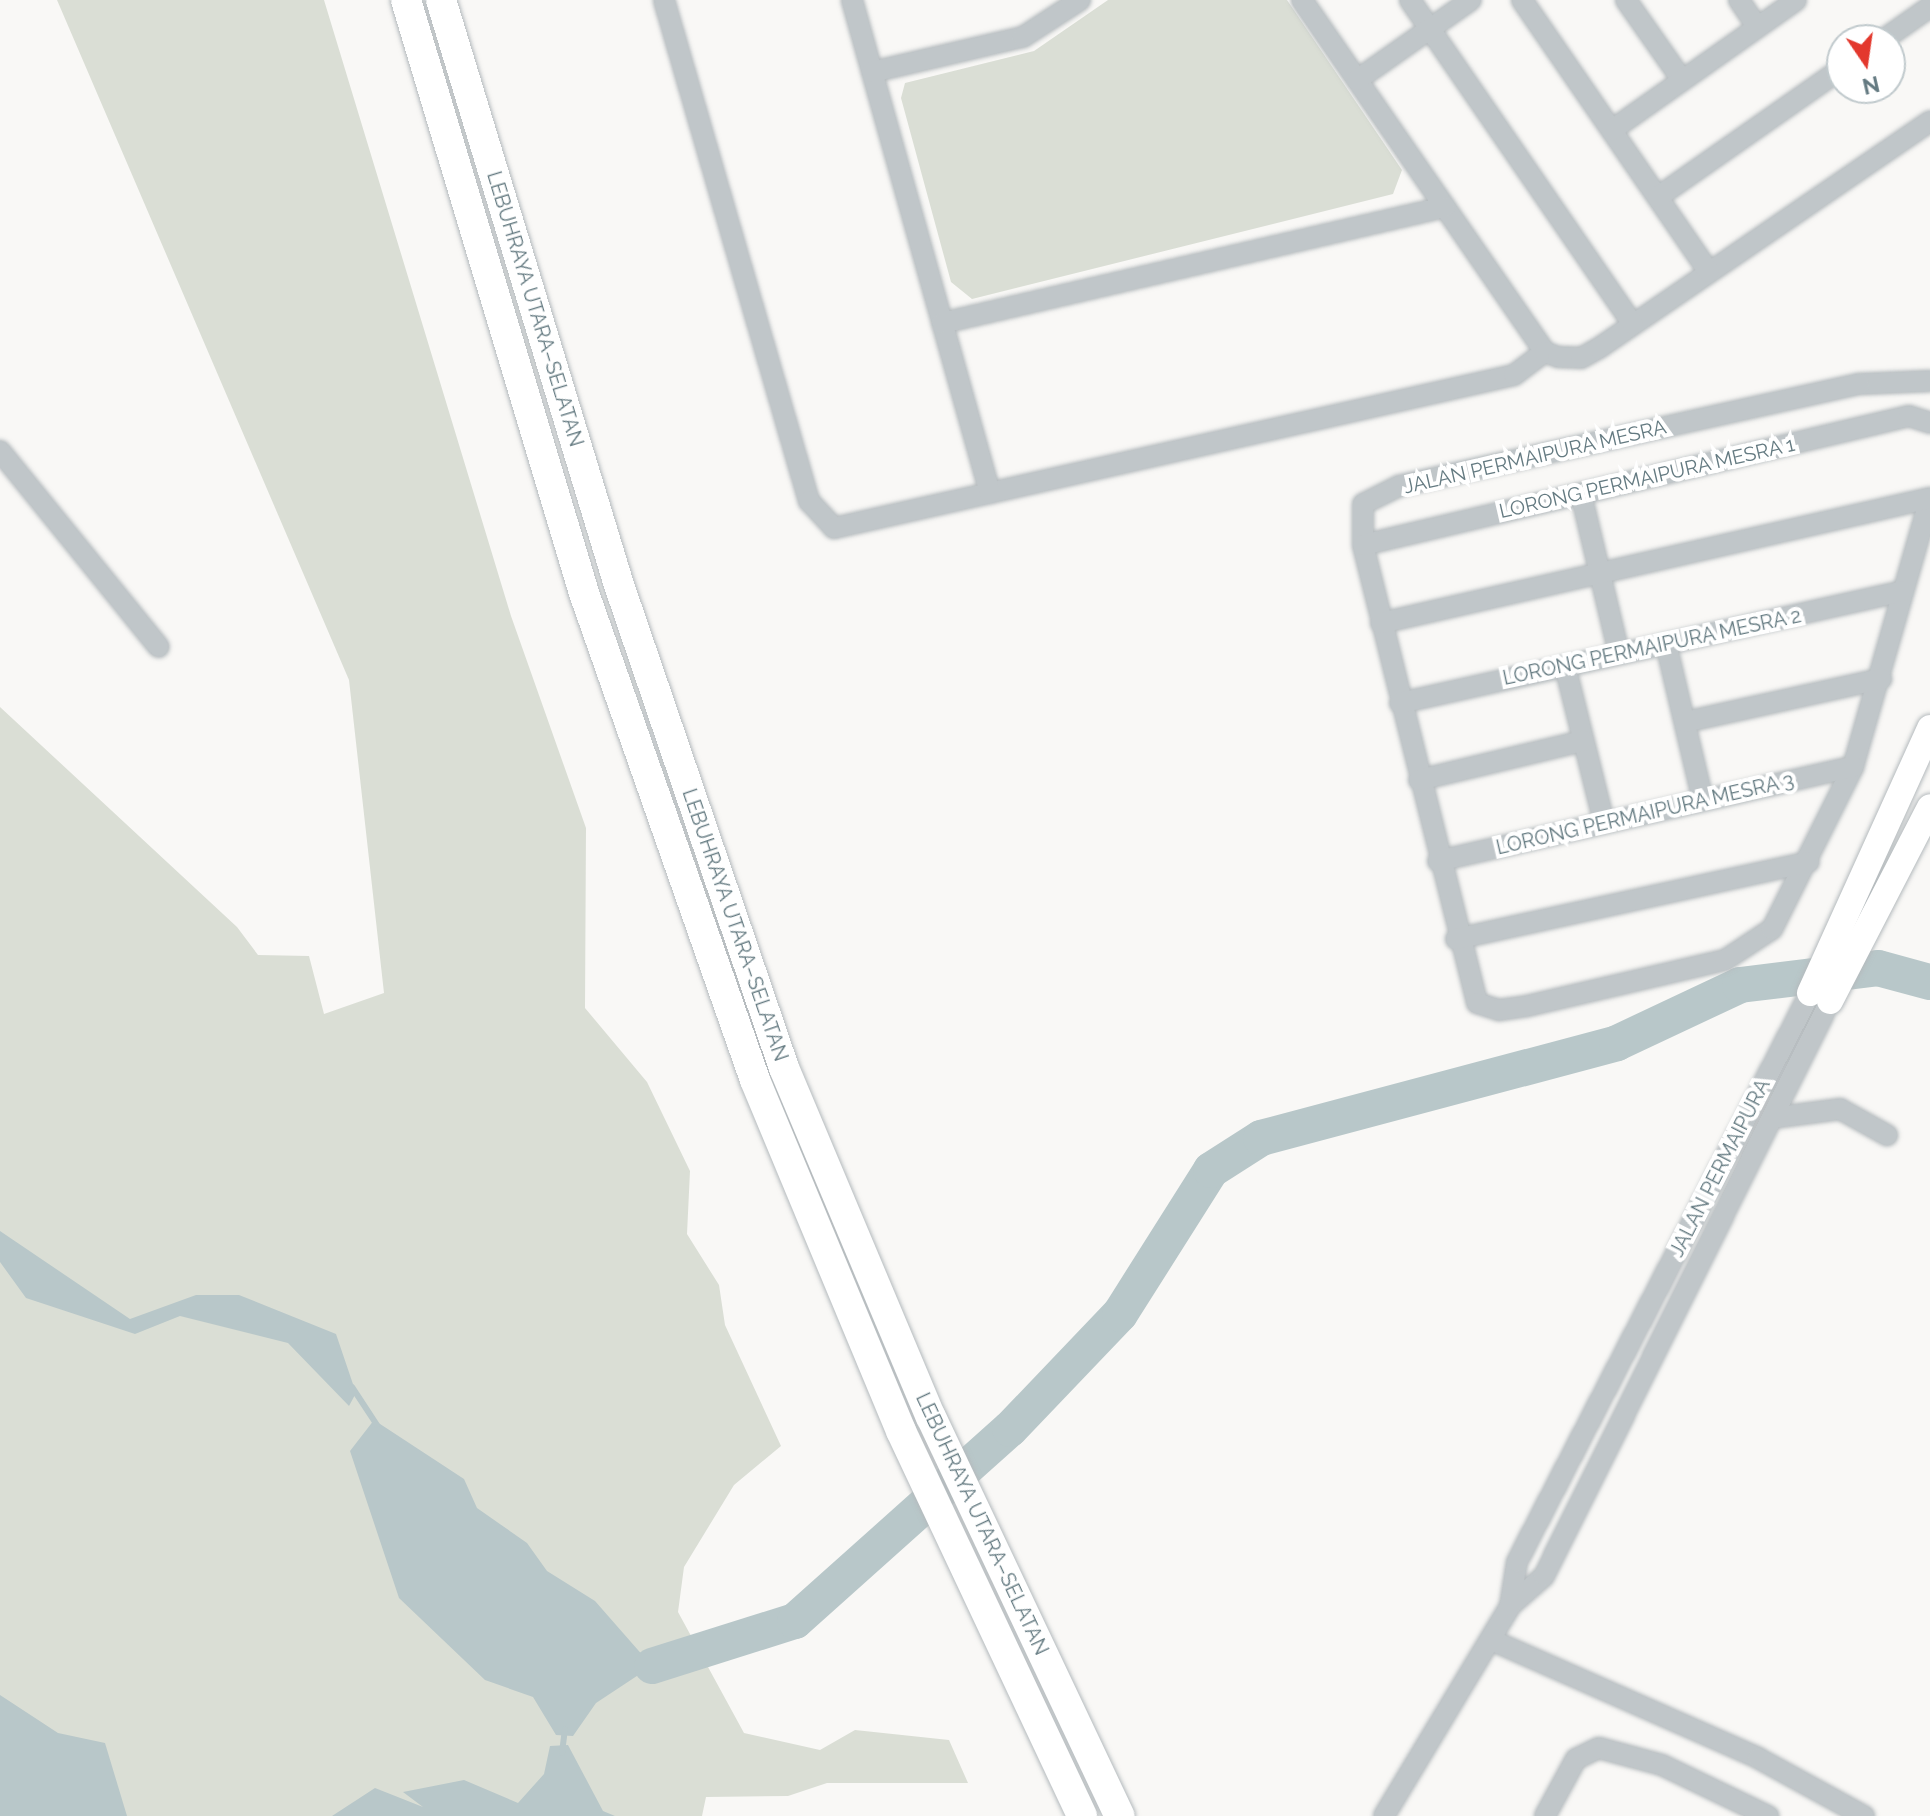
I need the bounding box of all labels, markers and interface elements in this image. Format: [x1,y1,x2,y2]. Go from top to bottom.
north arrow [1826,24,1906,104]
text: N [1860,71,1882,100]
street label: LEBUHRAYA UTARA–SELATAN [482,168,588,450]
street label: JALAN PERMAIPURA MESRA [1401,415,1669,499]
street label: LORONG PERMAIPURA MESRA 1 [1496,432,1798,524]
street label: LORONG PERMAIPURA MESRA 2 [1500,603,1804,691]
street label: LORONG PERMAIPURA MESRA 3 [1493,768,1797,860]
street label: LEBUHRAYA UTARA–SELATAN [677,785,793,1065]
street label: JALAN PERMAIPURA [1665,1075,1775,1261]
street label: LEBUHRAYA UTARA–SELATAN [910,1389,1054,1659]

